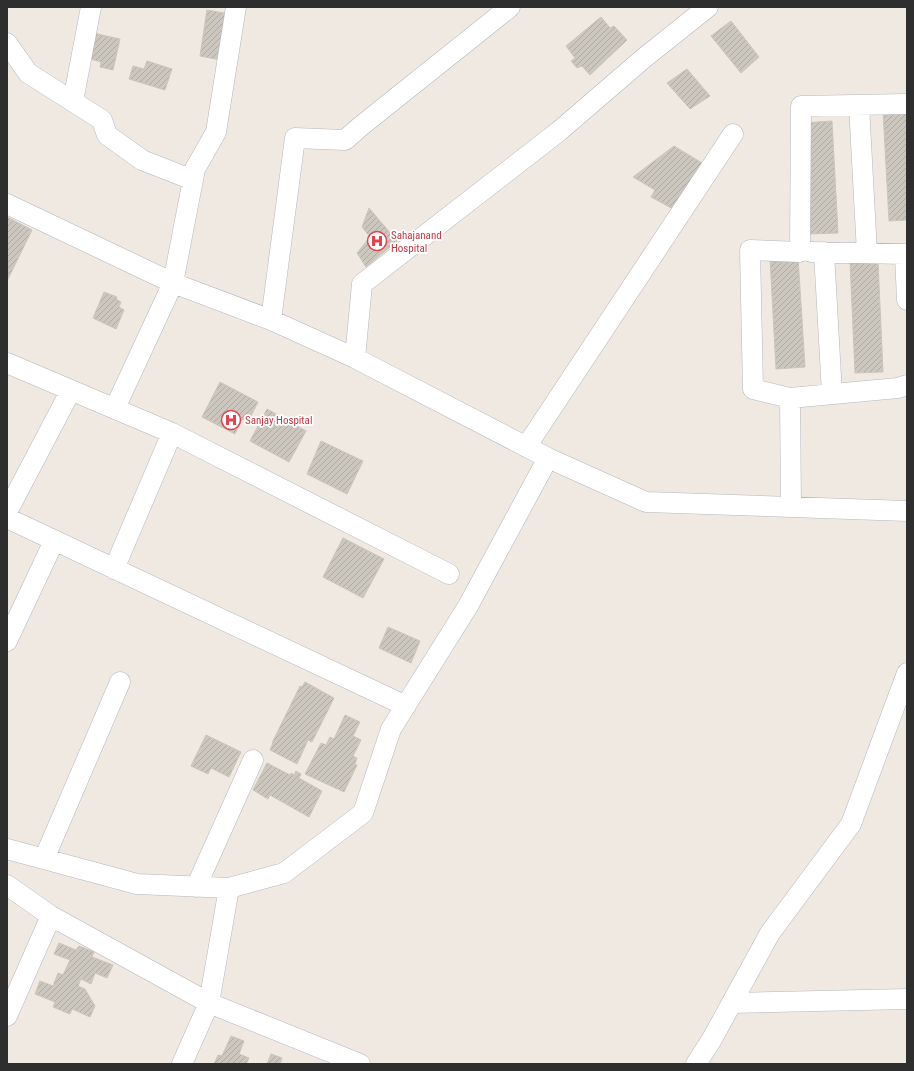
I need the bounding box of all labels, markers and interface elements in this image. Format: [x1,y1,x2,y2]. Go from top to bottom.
place label: Sahajanand Hospital [391,229,442,255]
hospital icon: Sahajanand Hospital [366,230,388,252]
hospital icon: Sanjay Hospital [220,409,242,431]
place label: Sanjay Hospital [245,414,312,427]

